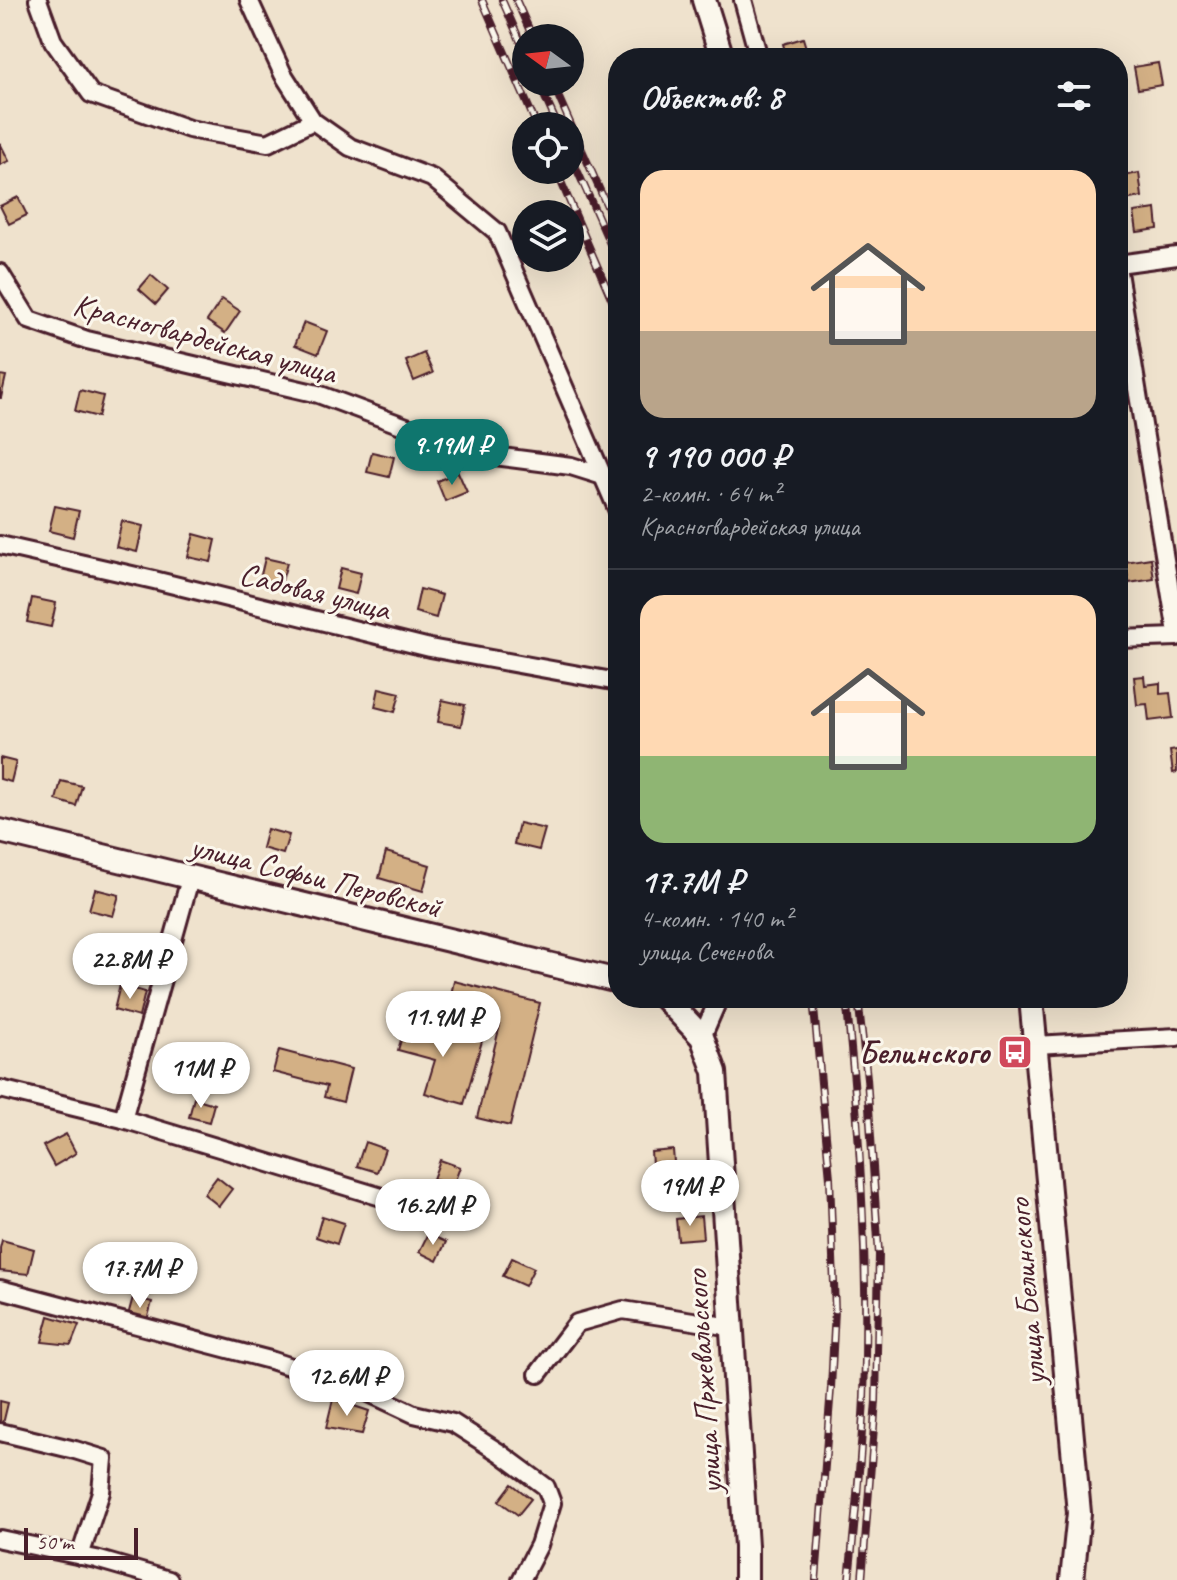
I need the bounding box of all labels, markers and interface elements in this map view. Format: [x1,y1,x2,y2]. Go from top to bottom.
north arrow [512,24,584,96]
map controls [512,24,584,272]
icon: filters [1052,74,1096,118]
text: Объектов: 8 [640,75,782,118]
button: locate [512,112,584,184]
button: layers [512,200,584,272]
icon: home [796,222,940,366]
street label: Красногвардейская улица [69,284,343,394]
pin: 9.19M ₽ [378,419,526,487]
text: 9.19M ₽ [413,428,491,461]
text: 9 190 000 ₽ [640,434,789,477]
text: 2-комн. · 64 m² [640,477,780,510]
text: Красногвардейская улица [640,510,860,543]
street label: Садовая улица [235,553,396,630]
icon: home [796,647,940,791]
street label: улица Софьи Перовской [184,825,447,928]
text: 17.7M ₽ [640,859,743,902]
text: 4-комн. · 140 m² [640,902,792,935]
pin: 22.8M ₽ [56,933,204,1001]
text: улица Сеченова [640,935,773,968]
text: 22.8M ₽ [91,942,169,975]
pin: 11.9M ₽ [369,991,517,1059]
text: 11.9M ₽ [404,1000,482,1033]
place label: Белинского [859,1032,991,1073]
bus stop icon: Белинского [996,1033,1034,1071]
pin: 11M ₽ [145,1042,257,1110]
text: 11M ₽ [170,1051,232,1084]
pin: 19M ₽ [634,1160,746,1228]
text: 19M ₽ [659,1169,721,1202]
pin: 16.2M ₽ [359,1179,507,1247]
text: 16.2M ₽ [393,1188,473,1221]
street label: улица Белинского [998,1195,1055,1389]
pin: 17.7M ₽ [66,1242,214,1310]
text: 17.7M ₽ [101,1251,179,1284]
street label: улица Пржевальского [675,1267,732,1498]
pin: 12.6M ₽ [273,1350,421,1418]
text: 12.6M ₽ [307,1359,387,1392]
scale bar [24,1524,138,1560]
text: 50 m [36,1528,73,1556]

